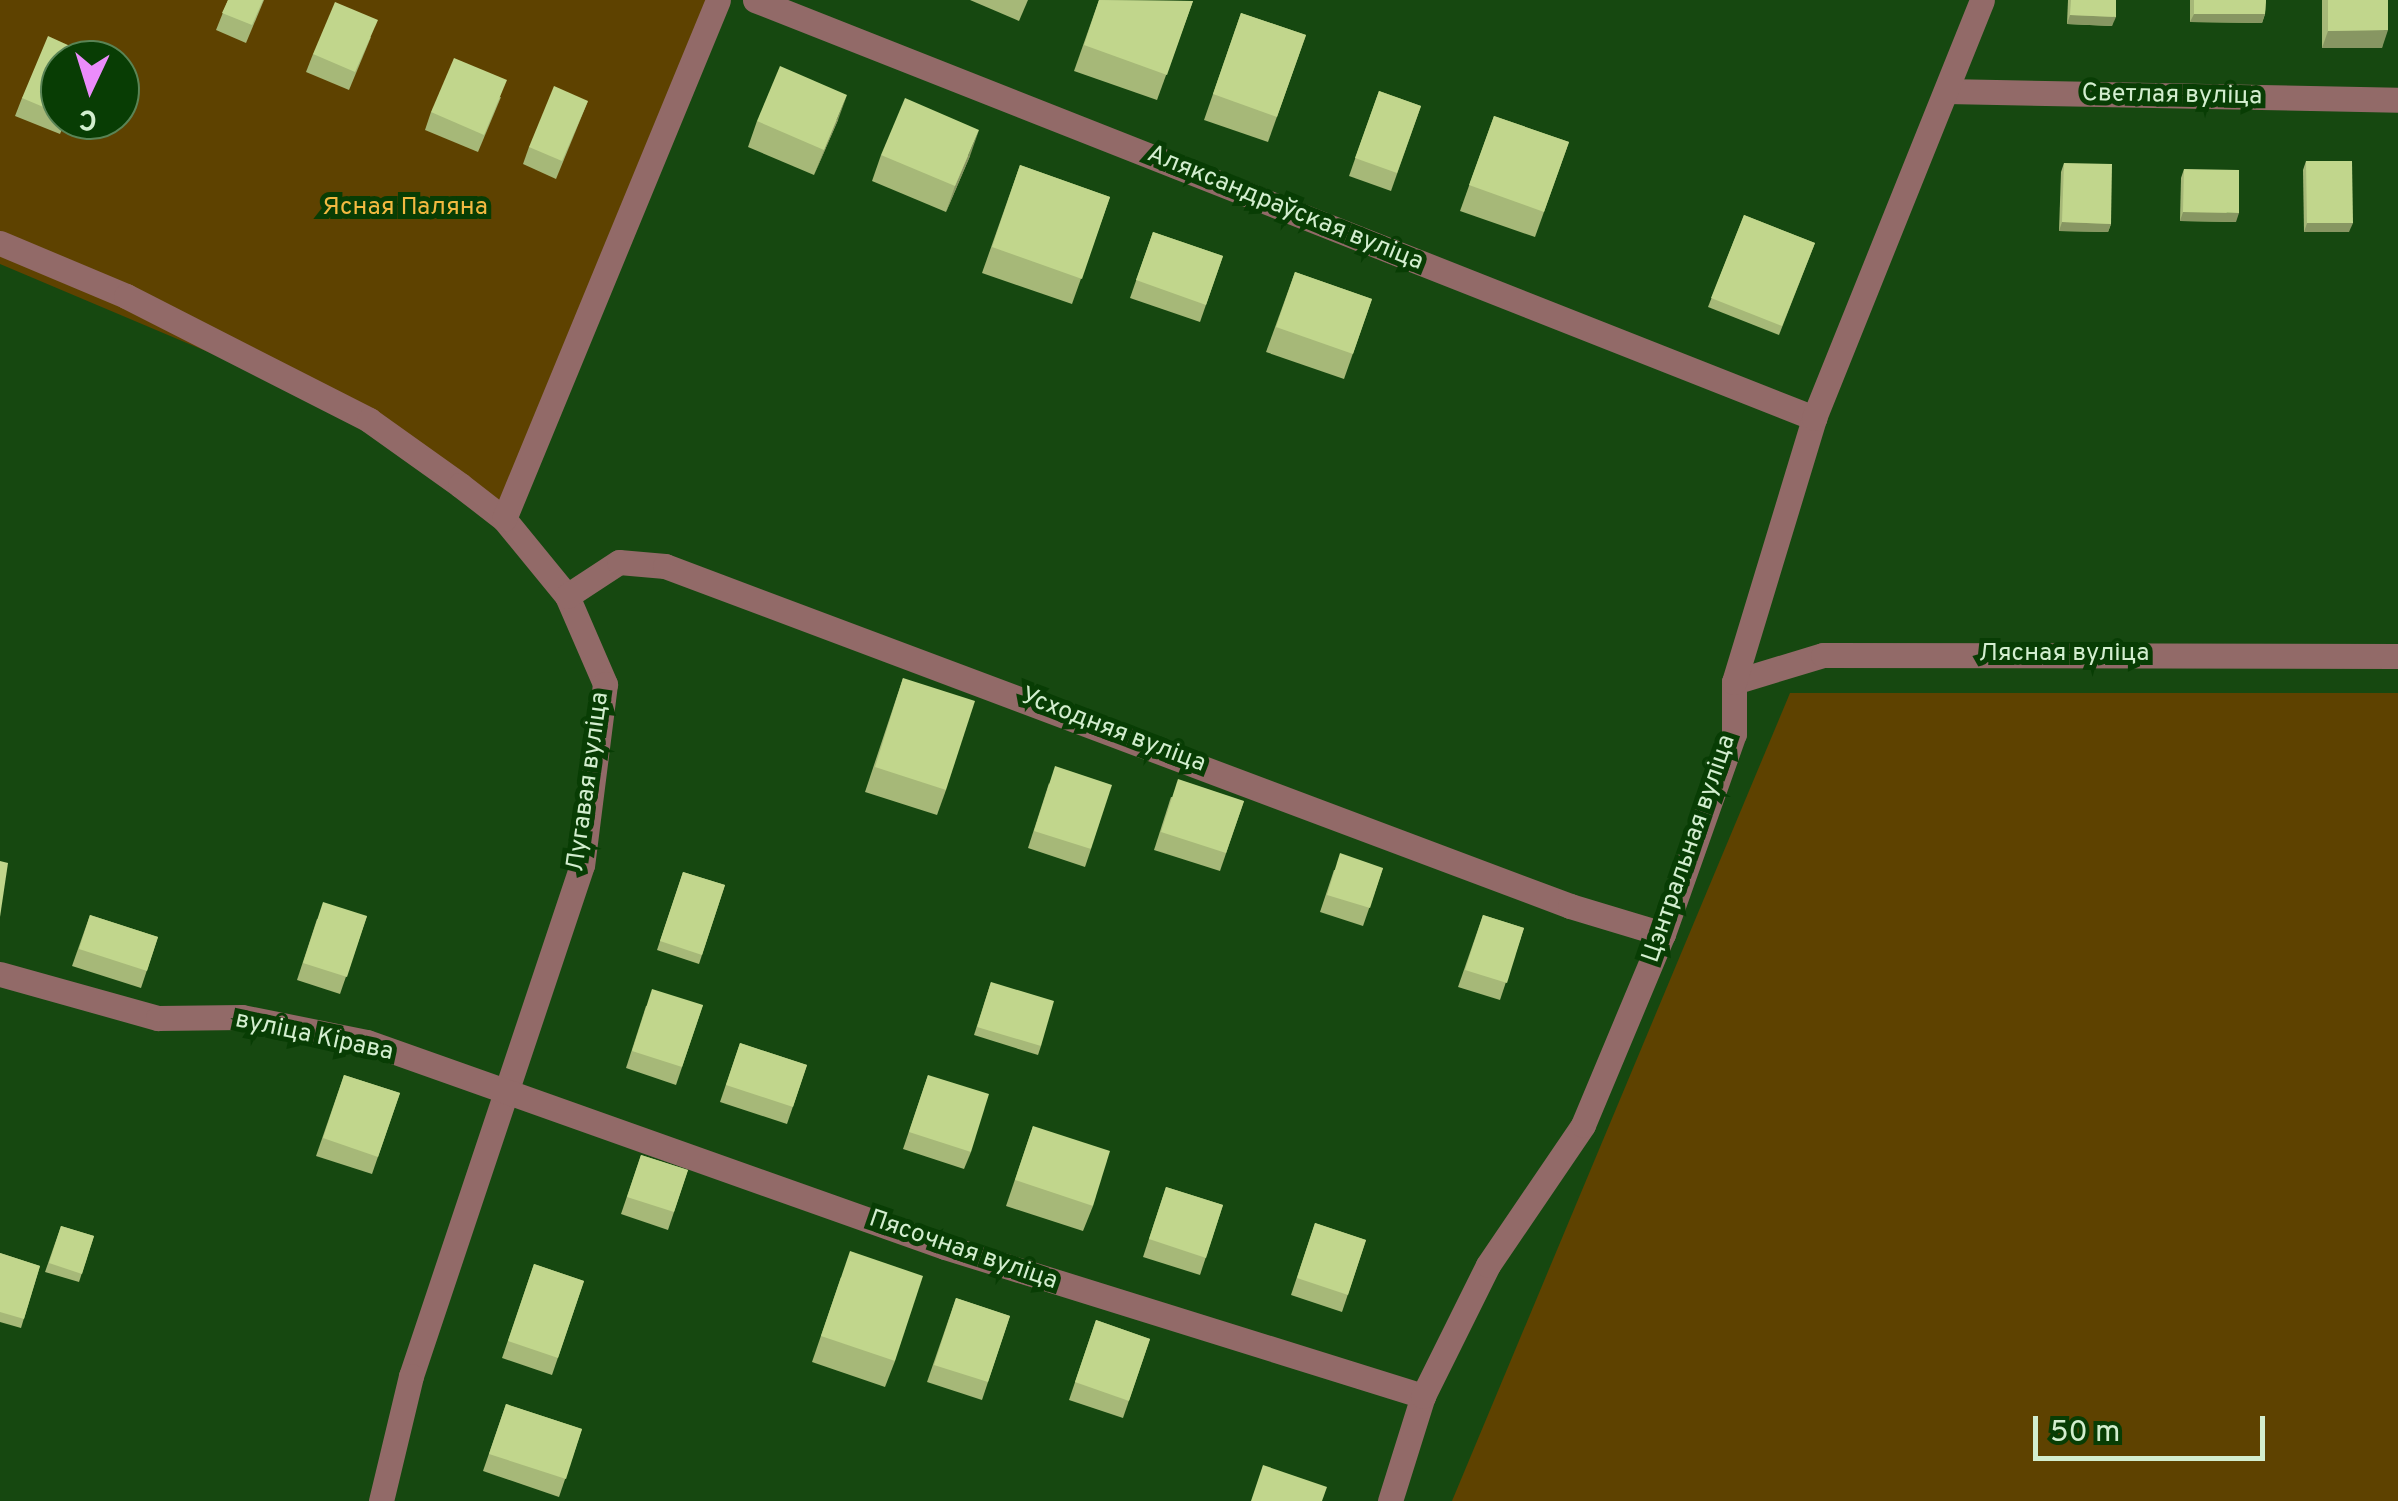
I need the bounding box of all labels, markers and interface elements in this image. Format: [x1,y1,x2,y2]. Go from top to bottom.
north arrow [40,40,140,140]
street label: Светлая вуліца [2081,79,2263,113]
text: С [78,99,98,137]
street label: Аляксандраўская вуліца [1143,140,1427,278]
park label: Ясная Паляна [322,193,488,223]
street label: Лясная вуліца [1978,639,2150,669]
street label: Усходняя вуліца [1016,682,1210,780]
street label: Лугавая вуліца [562,690,616,874]
street label: Цэнтральная вуліца [1637,731,1743,967]
street label: вуліца Кірава [232,1006,396,1068]
street label: Пясочная вуліца [865,1205,1061,1297]
scale bar [2038,1396,2270,1458]
text: 50 m [2050,1415,2120,1452]

